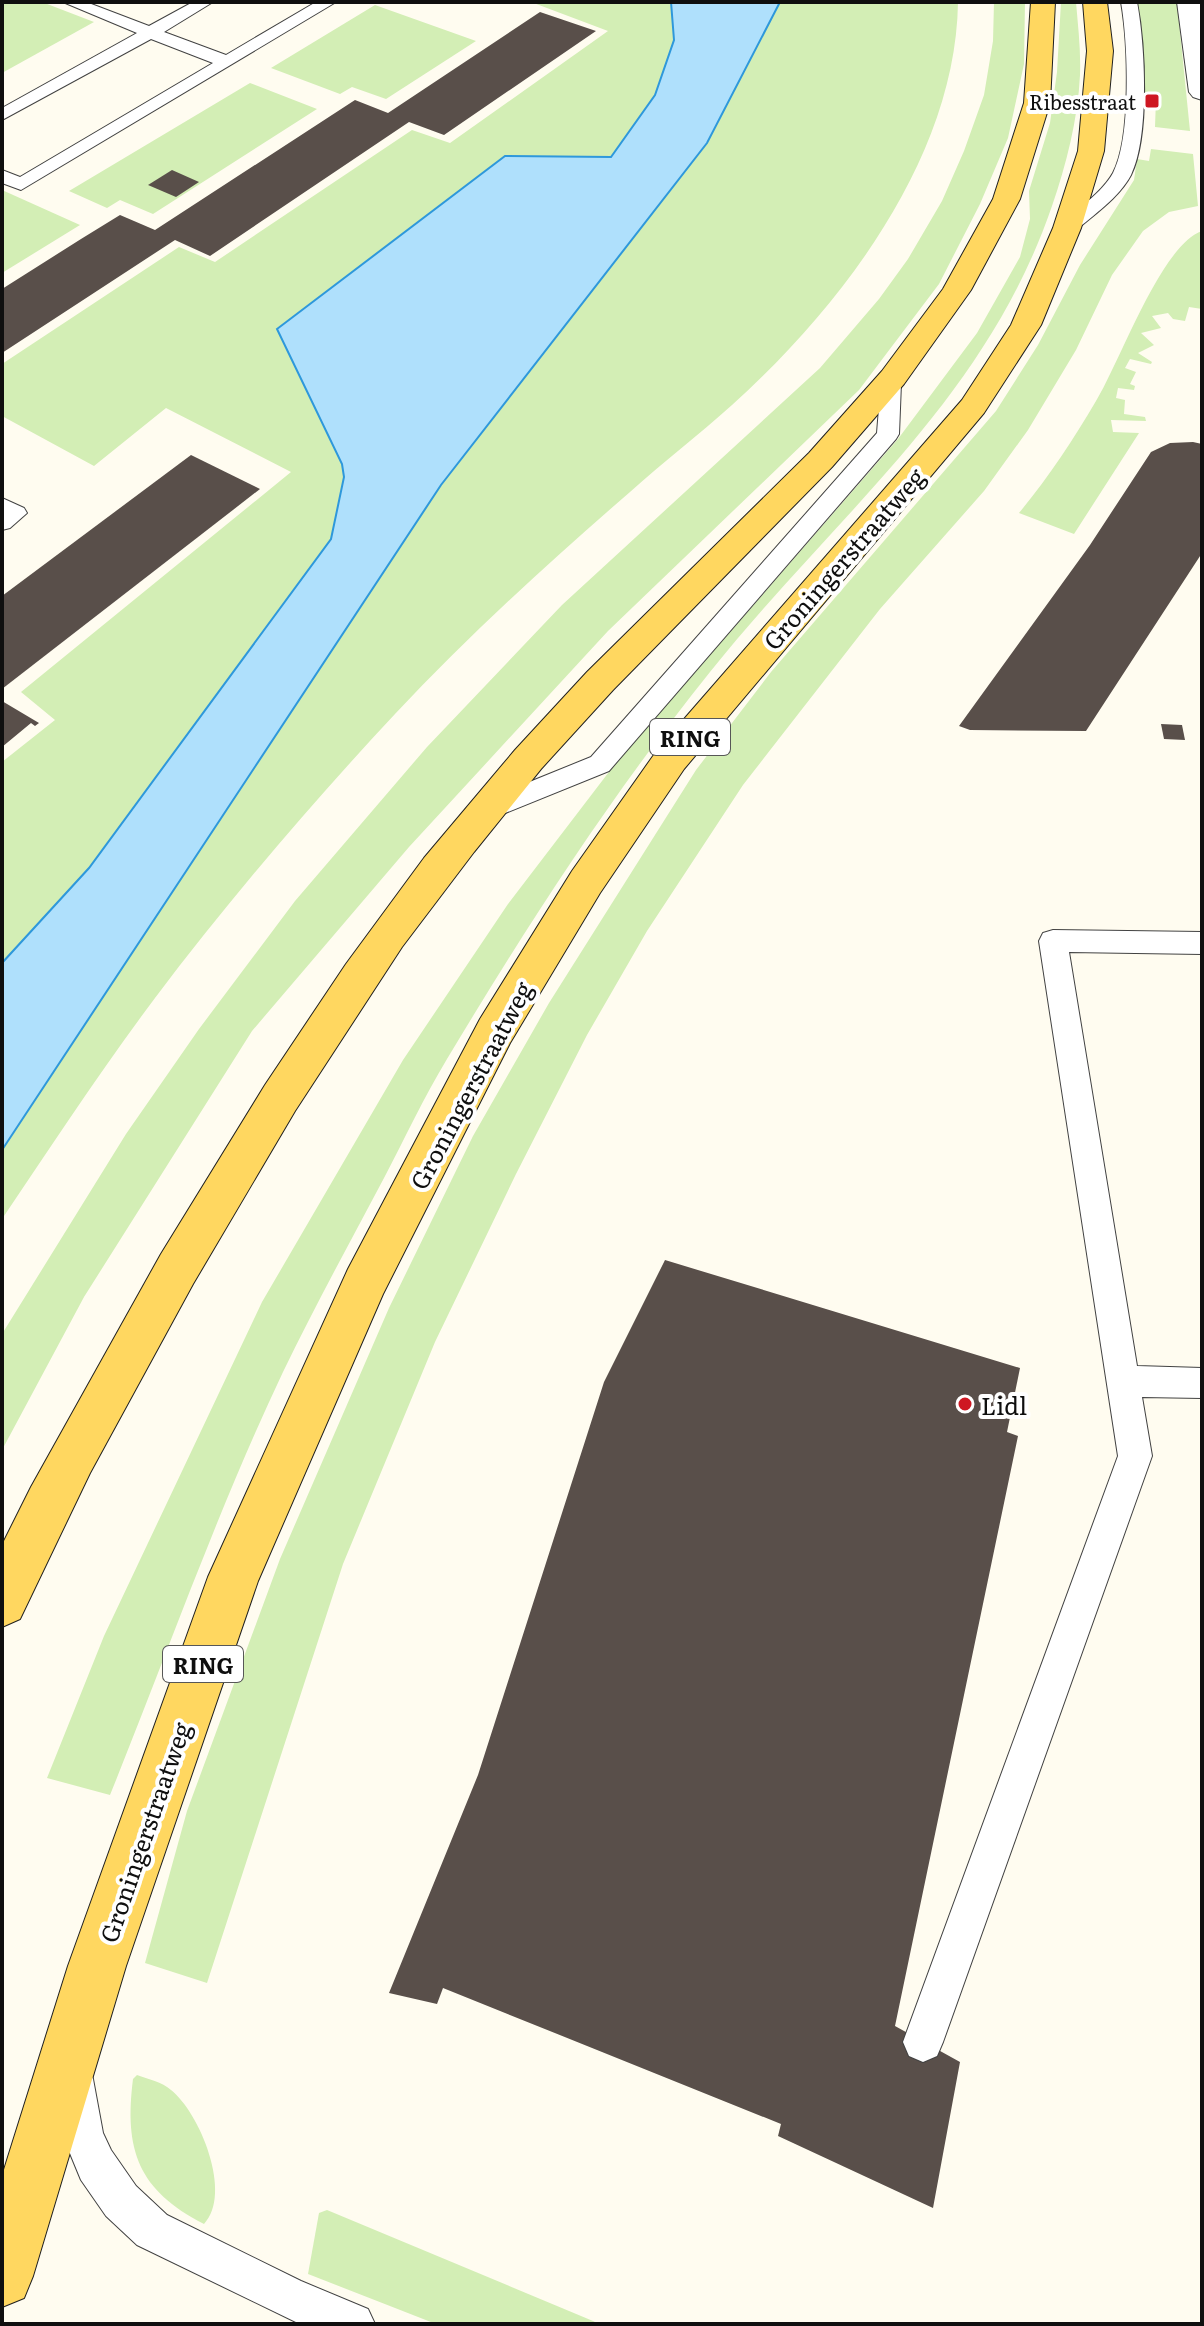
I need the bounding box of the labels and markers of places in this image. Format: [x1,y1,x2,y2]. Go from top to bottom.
place label: Ribesstraat [1029,86,1136,116]
marker: Ribesstraat [1143,92,1161,110]
place label: Lidl [981,1387,1027,1422]
marker: Lidl [956,1395,974,1413]

